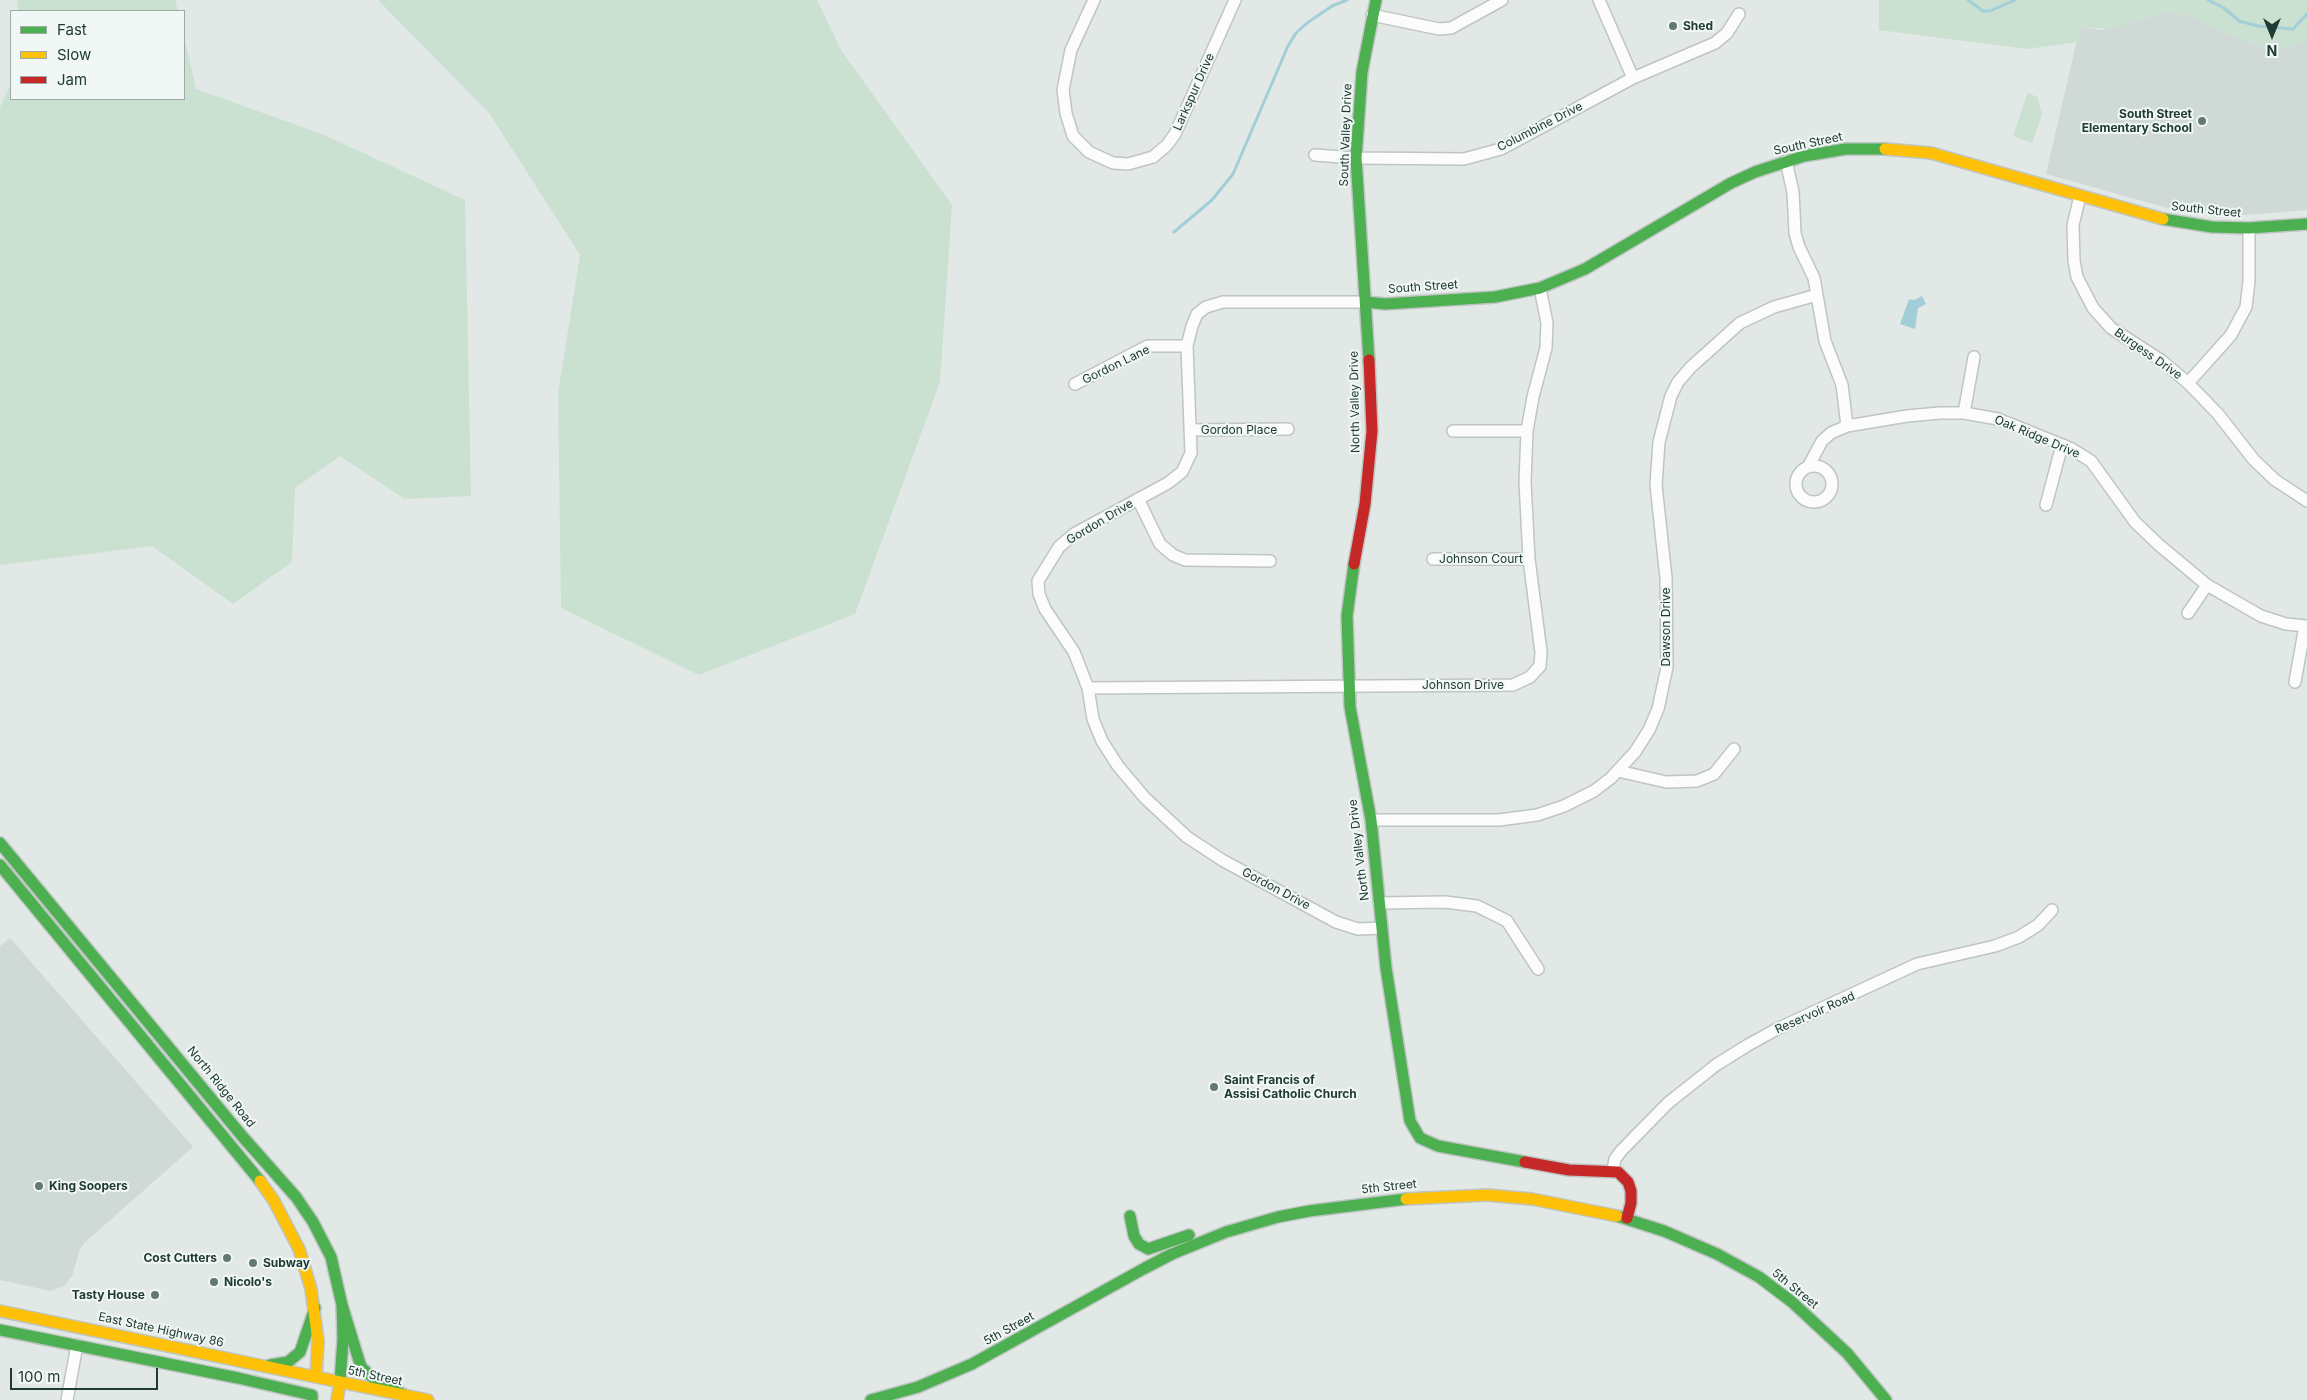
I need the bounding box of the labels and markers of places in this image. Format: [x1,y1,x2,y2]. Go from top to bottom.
place label: Shed [1683,19,1713,33]
marker: Shed [1667,20,1679,32]
place label: South Street Elementary School [2082,107,2192,135]
marker: South Street Elementary School [2196,115,2208,127]
place label: Saint Francis of Assisi Catholic Church [1224,1073,1357,1101]
marker: Saint Francis of Assisi Catholic Church [1208,1081,1220,1093]
place label: King Soopers [49,1179,128,1193]
marker: King Soopers [33,1180,45,1192]
place label: Cost Cutters [143,1251,217,1265]
marker: Cost Cutters [221,1252,233,1264]
place label: Subway [263,1256,310,1270]
marker: Subway [247,1257,259,1269]
place label: Nicolo's [224,1275,272,1289]
marker: Nicolo's [208,1276,220,1288]
place label: Tasty House [72,1288,145,1302]
marker: Tasty House [149,1289,161,1301]

